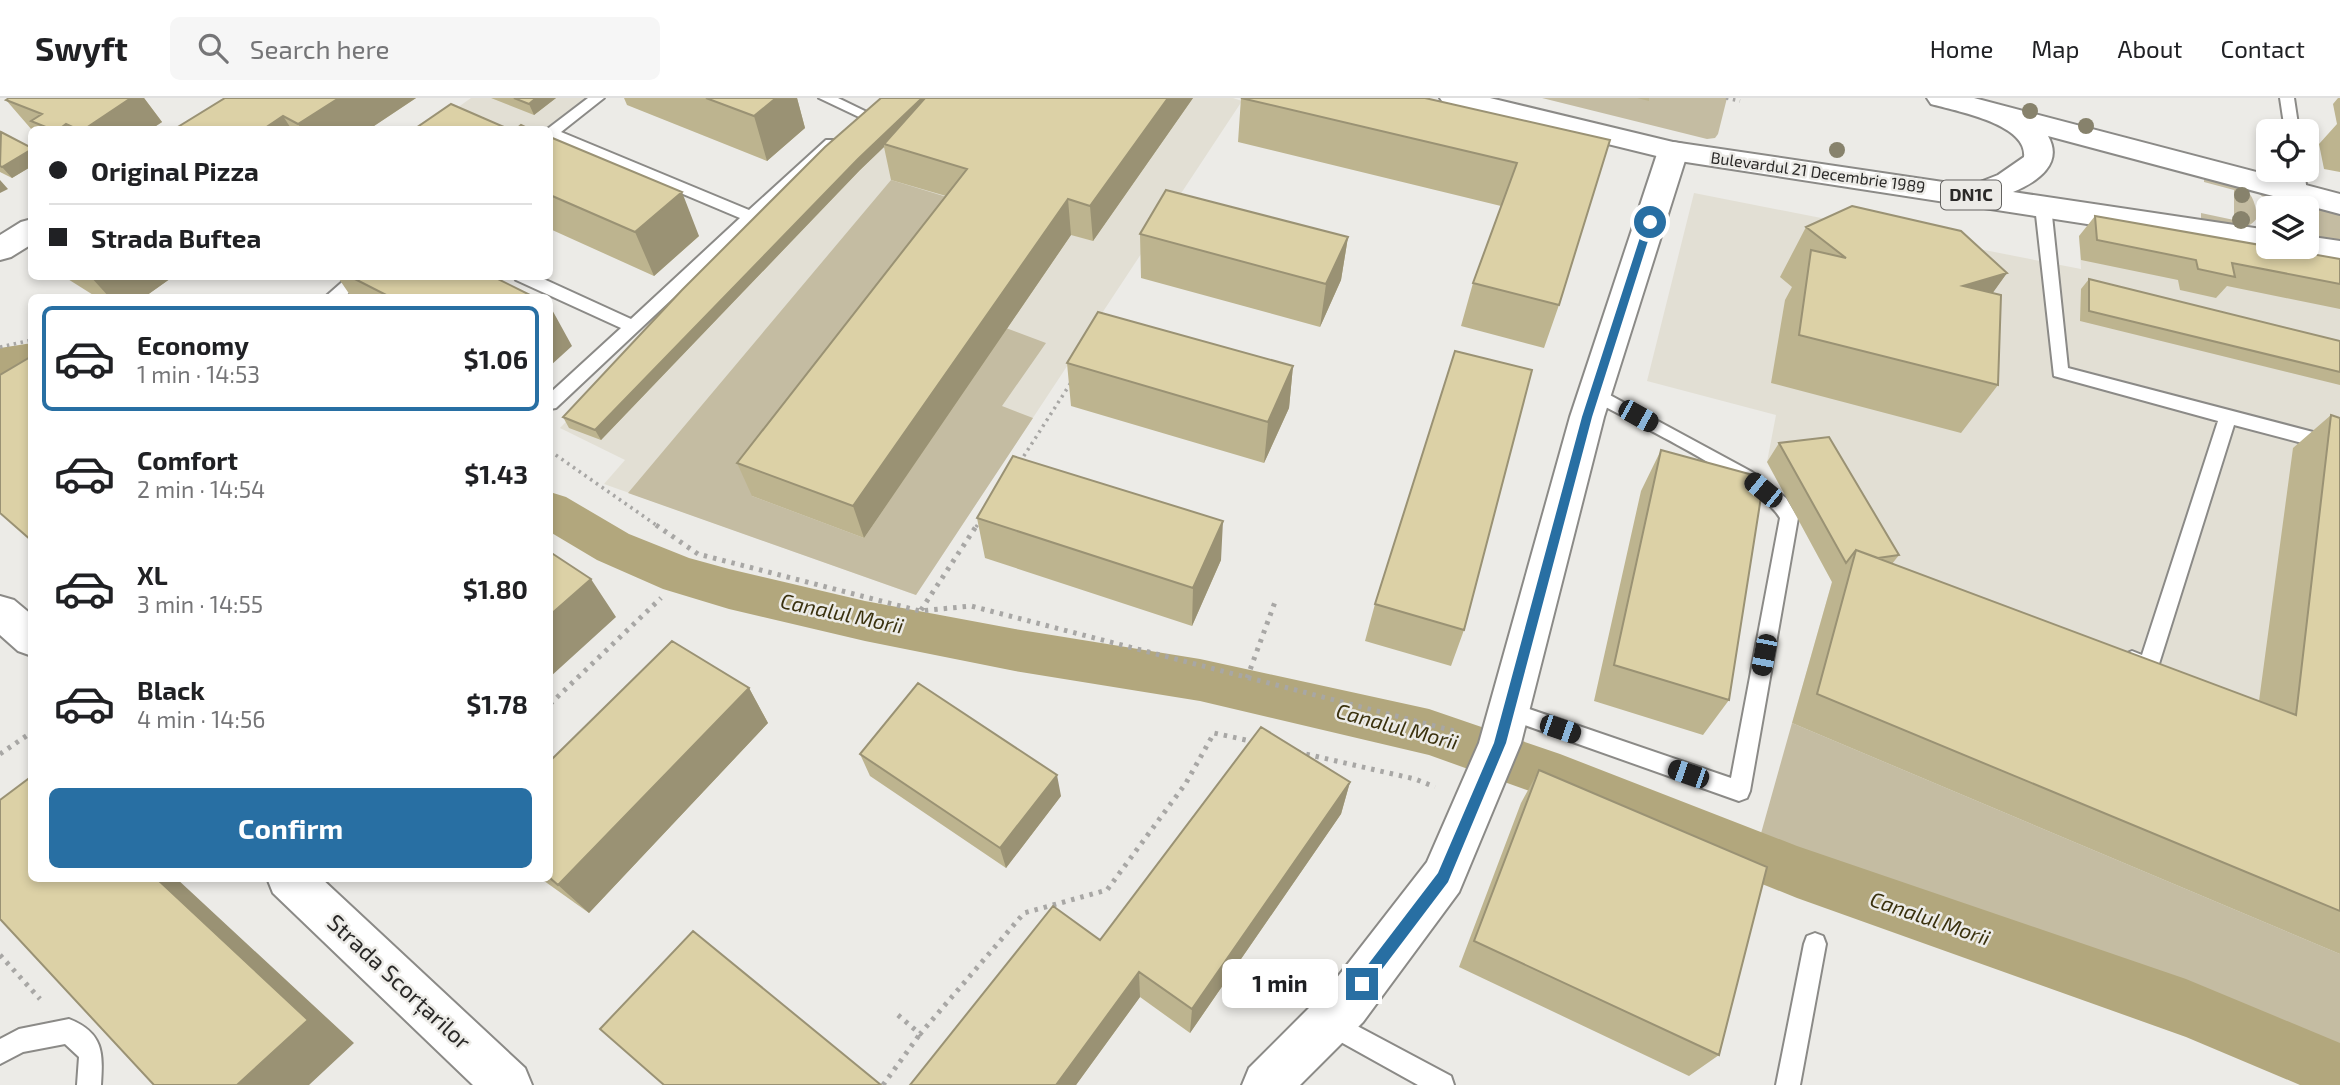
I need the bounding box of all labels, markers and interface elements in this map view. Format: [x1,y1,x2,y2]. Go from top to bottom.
search box [170,17,660,80]
text: Swyft [35,28,128,68]
icon: search [194,29,232,67]
text: Search here [250,33,390,64]
text: Home [1930,34,1993,63]
text: Map [2031,34,2079,63]
text: About [2117,34,2183,63]
text: Contact [2221,34,2305,63]
map controls [2256,119,2319,259]
button: locate [2256,119,2319,182]
street label: Bulevardul 21 Decembrie 1989 [1710,147,1927,196]
text: Original Pizza [91,155,259,186]
road number: DN1C [1941,180,2001,210]
button: layers [2256,196,2319,259]
route start [1634,206,1666,238]
text: Strada Buftea [91,222,261,253]
icon: car [53,327,116,390]
text: Economy [137,329,249,360]
text: $1.06 [464,343,528,374]
text: 1 min · 14:53 [137,360,260,388]
car [1615,397,1662,435]
icon: car [53,442,116,505]
text: Comfort [137,444,238,475]
text: $1.43 [464,458,528,489]
car [1741,469,1786,511]
text: 2 min · 14:54 [137,475,265,503]
icon: car [53,557,116,620]
text: XL [137,559,168,590]
text: $1.80 [463,573,528,604]
water label: Canalul Morii [778,587,906,638]
text: 3 min · 14:55 [137,590,263,618]
car [1750,632,1779,678]
icon: car [53,672,116,735]
text: Black [137,674,205,705]
text: $1.78 [466,688,528,719]
water label: Canalul Morii [1334,697,1461,754]
text: 4 min · 14:56 [137,705,265,733]
car [1537,712,1584,746]
car [1665,757,1712,791]
button: Confirm [49,788,532,868]
water label: Canalul Morii [1867,885,1994,950]
street label: Strada Scorțarilor [321,908,477,1056]
callout: 1 min [1222,960,1338,1008]
route end [1346,968,1378,1000]
text: 1 min [1252,969,1308,997]

